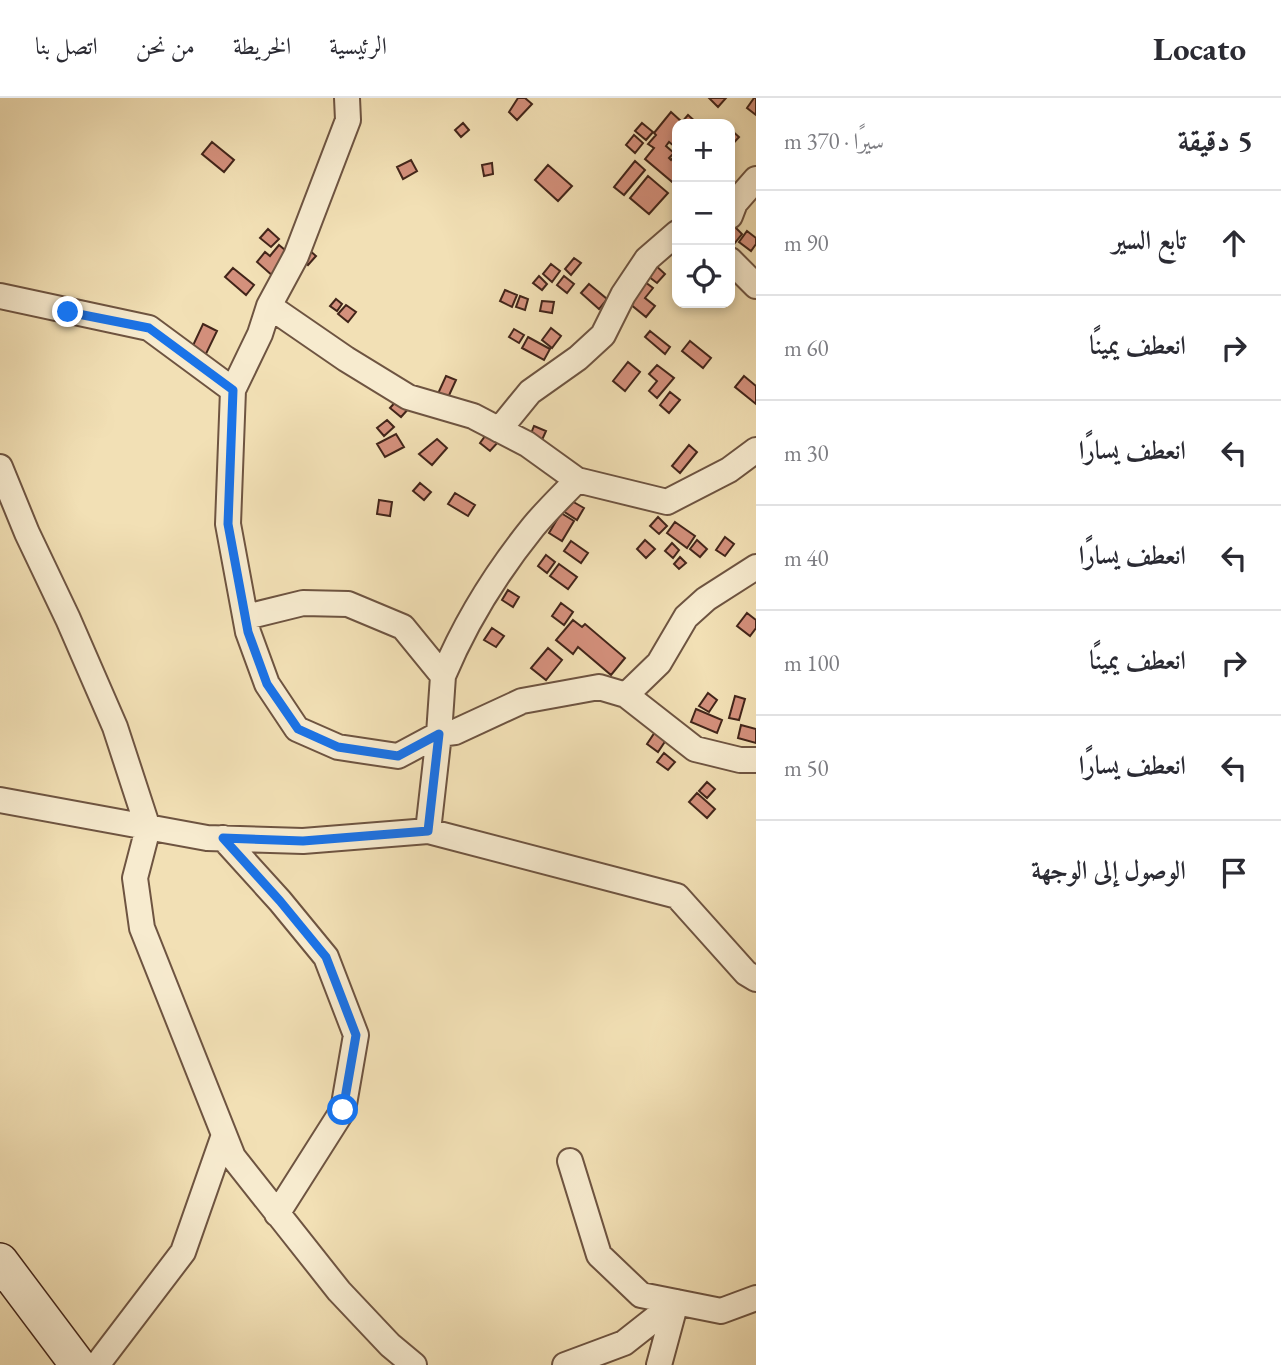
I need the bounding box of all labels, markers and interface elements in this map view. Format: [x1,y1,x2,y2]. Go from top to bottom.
text: Locato [1153,27,1246,70]
text: اتصل بنا [35,30,98,61]
text: من نحن [136,30,195,61]
text: الخريطة [233,30,291,61]
text: الرئيسية [329,30,387,61]
map controls [672,119,735,308]
button: + [672,119,735,182]
text: 5 دقيقة [1178,121,1253,160]
text: سيرًا · 370 m [784,126,884,156]
button: − [672,182,735,245]
text: تابع السير [1112,223,1186,257]
icon: ahead [1215,224,1253,262]
text: 90 m [784,228,829,258]
button: locate [672,245,735,308]
route end [52,296,83,327]
text: انعطف يمينًا [1089,328,1186,362]
icon: right [1215,329,1253,367]
text: 60 m [784,333,829,363]
text: انعطف يسارًا [1079,433,1186,467]
icon: left [1215,434,1253,472]
text: 30 m [784,438,829,468]
text: انعطف يسارًا [1079,538,1186,572]
icon: left [1215,539,1253,577]
text: 40 m [784,543,829,573]
text: انعطف يمينًا [1089,643,1186,677]
icon: right [1215,644,1253,682]
text: 100 m [784,648,840,678]
text: انعطف يسارًا [1079,748,1186,782]
icon: left [1215,749,1253,787]
text: 50 m [784,753,829,783]
text: الوصول إلى الوجهة [1031,853,1186,887]
icon: arrive [1215,854,1253,892]
route start [327,1094,358,1125]

